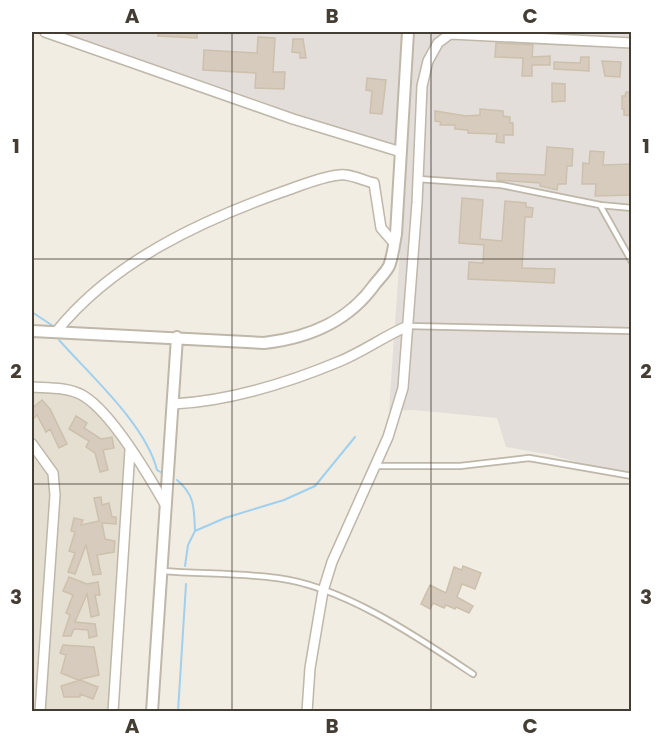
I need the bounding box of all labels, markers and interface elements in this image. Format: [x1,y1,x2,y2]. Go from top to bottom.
text: A [125,2,140,30]
text: B [325,2,339,30]
text: C [522,2,538,30]
text: 1 [12,132,20,160]
text: 1 [642,132,650,160]
text: 2 [10,357,22,385]
text: 2 [640,357,652,385]
text: 3 [10,583,22,611]
text: 3 [640,583,652,611]
text: A [125,712,140,740]
text: B [325,712,339,740]
text: C [522,712,538,740]

